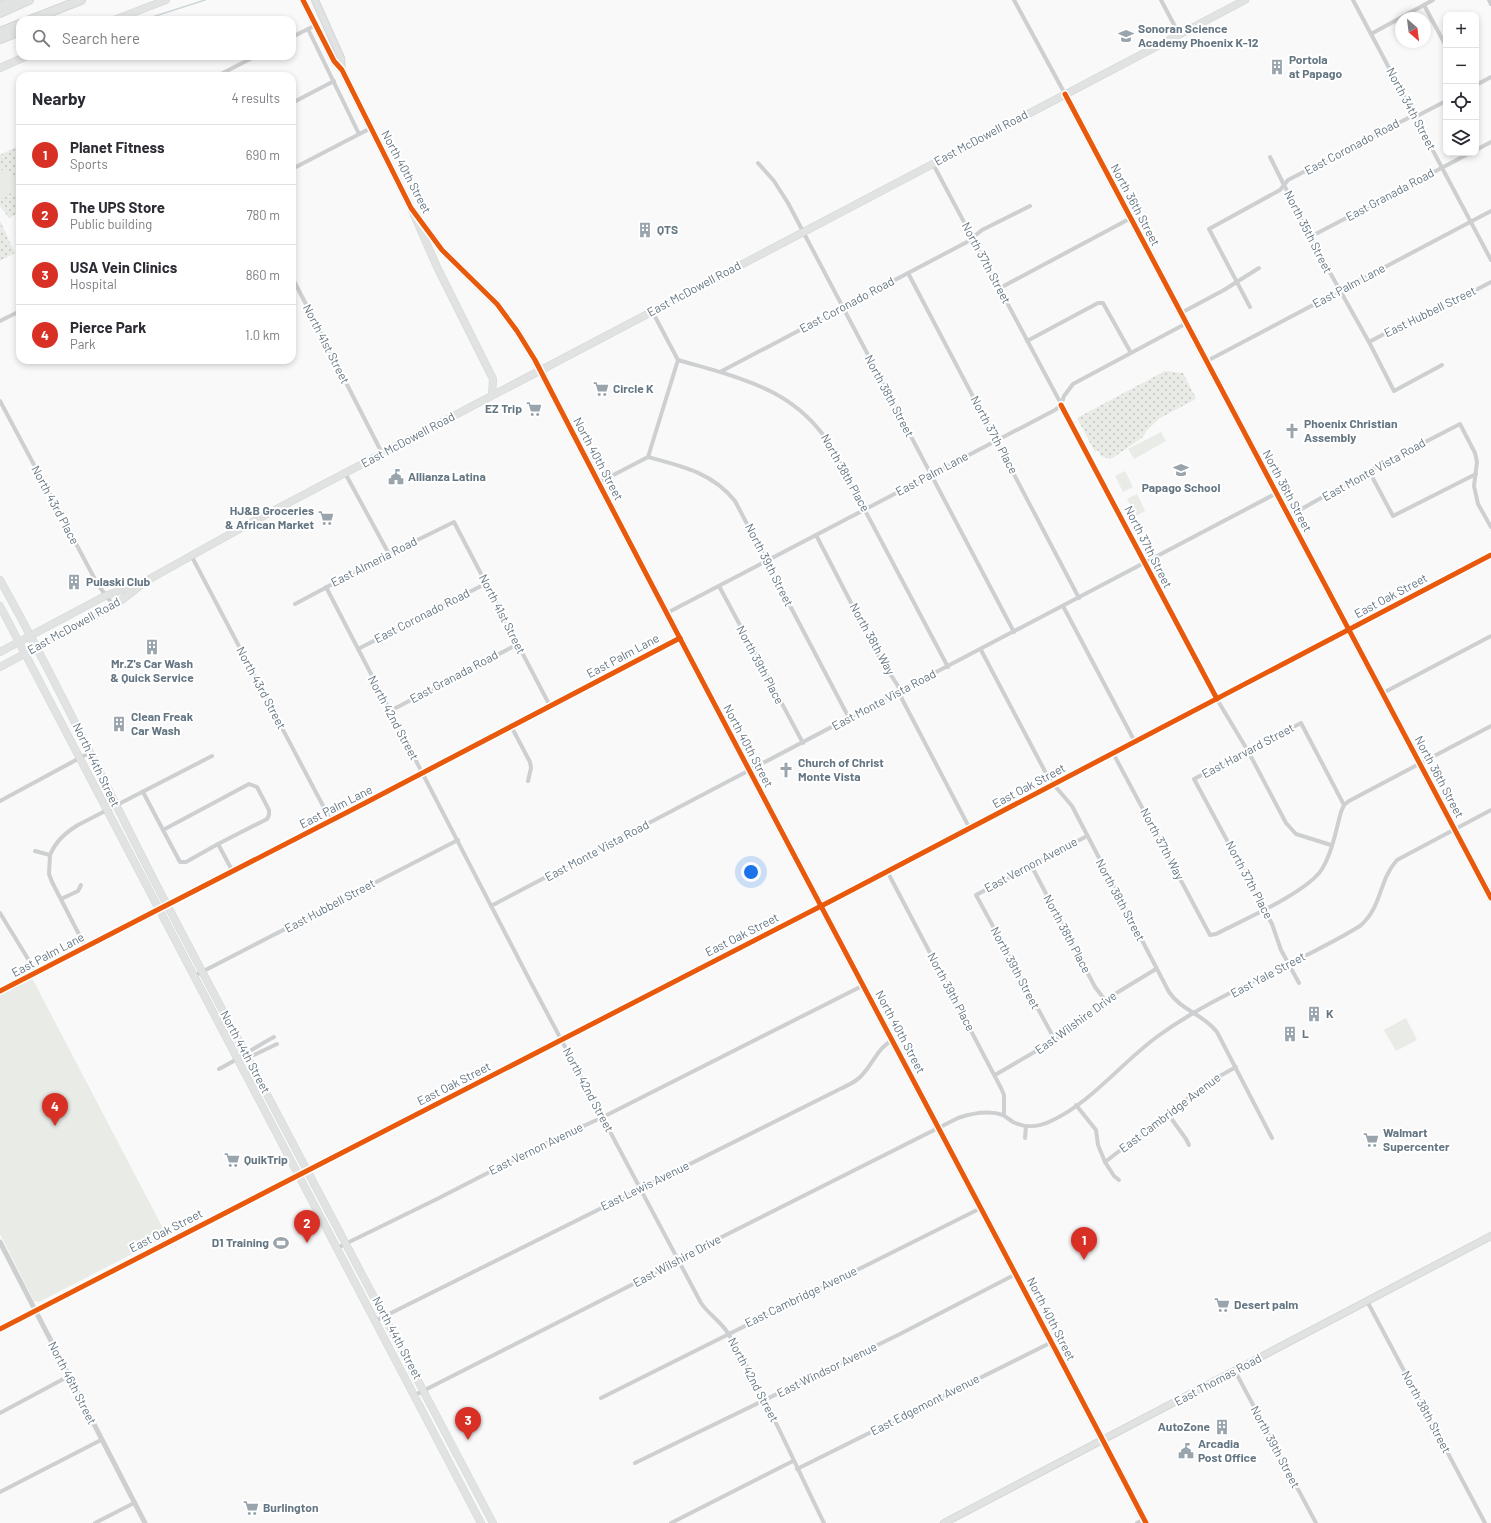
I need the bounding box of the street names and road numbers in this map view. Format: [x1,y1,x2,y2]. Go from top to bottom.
street label: North 34th Street [1384,65,1439,152]
street label: East McDowell Road [931,107,1030,168]
street label: East Coronado Road [1302,115,1401,177]
street label: North 40th Street [379,128,435,215]
street label: North 36th Street [1108,161,1163,248]
street label: East Granada Road [1343,165,1436,223]
street label: North 35th Street [1282,188,1336,275]
street label: North 37th Street [960,219,1014,306]
street label: East McDowell Road [644,258,743,319]
street label: East Palm Lane [1310,260,1387,310]
street label: East Coronado Road [797,273,896,335]
street label: East Hubbell Street [1381,283,1478,339]
street label: North 41st Street [301,301,353,386]
street label: North 38th Street [862,352,917,439]
street label: North 37th Place [968,393,1021,476]
street label: East McDowell Road [358,409,457,470]
street label: North 40th Street [571,415,627,502]
street label: North 38th Place [819,431,873,514]
street label: East Monte Vista Road [1319,435,1428,503]
street label: North 36th Street [1260,447,1315,534]
street label: East Palm Lane [893,448,970,498]
street label: North 43rd Place [29,463,83,546]
street label: North 37th Street [1122,503,1176,590]
street label: North 39th Street [743,521,797,608]
street label: East Almeria Road [328,533,419,589]
street label: East Oak Street [1352,570,1429,620]
street label: North 41st Street [477,571,529,656]
street label: East Coronado Road [371,585,472,645]
street label: East McDowell Road [25,594,122,656]
street label: North 38th Way [847,600,899,677]
street label: North 39th Place [734,623,787,706]
street label: East Palm Lane [584,630,661,680]
street label: North 43rd Street [234,644,289,731]
street label: East Granada Road [407,647,500,705]
street label: East Monte Vista Road [829,666,938,732]
street label: North 42nd Street [366,673,422,762]
street label: North 40th Street [721,702,777,789]
street label: North 44th Street [71,720,123,809]
street label: East Harvard Street [1199,720,1296,780]
street label: North 36th Street [1412,733,1467,820]
street label: East Oak Street [990,760,1067,810]
street label: East Palm Lane [297,782,374,830]
street label: North 37th Way [1138,805,1188,882]
street label: East Monte Vista Road [542,817,651,883]
street label: East Vernon Avenue [982,834,1079,894]
street label: North 37th Place [1223,838,1276,921]
street label: North 38th Street [1093,856,1148,943]
street label: East Hubbell Street [282,875,377,935]
street label: North 38th Place [1041,892,1094,975]
street label: East Oak Street [702,910,781,959]
street label: North 39th Street [988,924,1043,1011]
street label: East Palm Lane [9,929,86,979]
street label: East Yale Street [1228,949,1307,1000]
street label: North 39th Place [925,950,978,1033]
street label: North 40th Street [873,988,929,1075]
street label: East Wilshire Drive [1032,988,1119,1056]
street label: North 44th Street [218,1008,274,1095]
street label: North 42nd Street [561,1045,617,1134]
street label: East Oak Street [414,1059,493,1108]
street label: East Cambridge Avenue [1116,1070,1223,1155]
street label: East Vernon Avenue [486,1119,585,1177]
street label: East Lewis Avenue [598,1158,691,1213]
street label: East Oak Street [126,1206,205,1255]
street label: East Wilshire Drive [630,1231,723,1289]
street label: East Cambridge Avenue [742,1263,859,1329]
street label: North 40th Street [1025,1274,1079,1363]
street label: North 44th Street [370,1294,426,1381]
street label: North 42nd Street [726,1335,782,1424]
street label: North 46th Street [46,1339,100,1426]
street label: East Windsor Avenue [774,1339,879,1399]
street label: East Thomas Road [1172,1350,1263,1408]
street label: North 38th Street [1399,1368,1454,1455]
street label: East Edgemont Avenue [868,1371,981,1438]
street label: North 39th Street [1248,1403,1303,1490]

